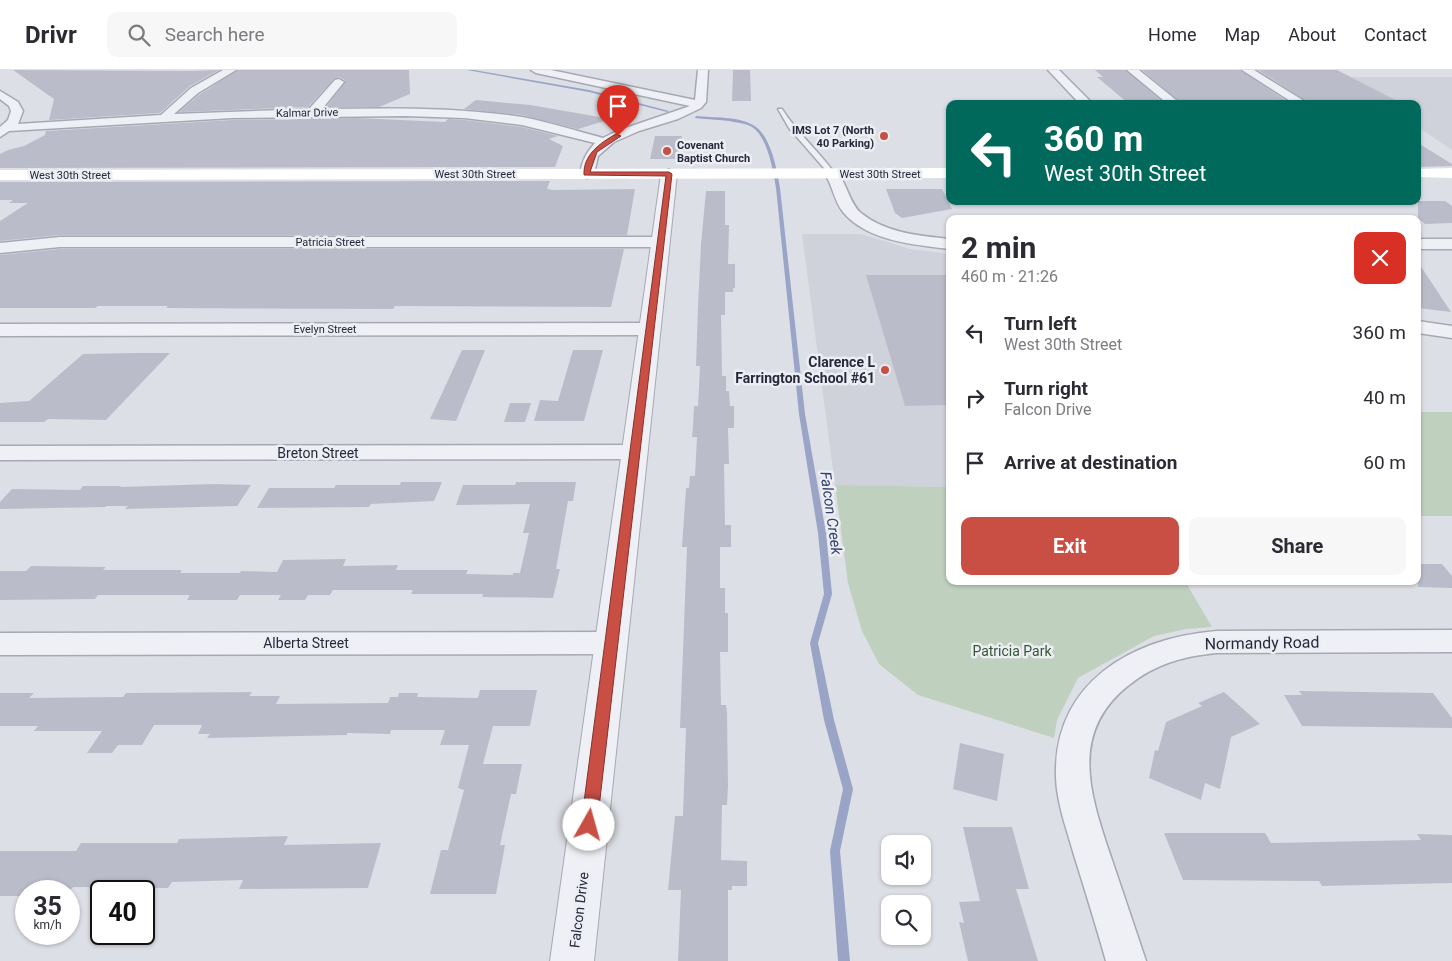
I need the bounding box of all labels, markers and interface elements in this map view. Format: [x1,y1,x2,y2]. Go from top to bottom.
search box [107,12,457,57]
text: Drivr [25,21,77,49]
icon: search [125,21,153,49]
text: Search here [165,23,265,46]
text: Home [1148,24,1197,45]
text: Map [1225,24,1260,45]
text: About [1288,24,1336,45]
text: Contact [1364,24,1427,45]
pin [597,85,639,136]
icon: arrive [604,92,632,120]
street label: Kalmar Drive [276,106,338,120]
text: 360 m [1044,119,1143,160]
icon: left [961,120,1026,185]
place label: IMS Lot 7 (North 40 Parking) [792,124,874,150]
marker: IMS Lot 7 (North 40 Parking) [878,130,890,142]
place label: Covenant Baptist Church [677,139,750,165]
marker: Covenant Baptist Church [661,145,673,157]
text: West 30th Street [1044,161,1206,186]
street label: West 30th Street [434,168,516,181]
street label: West 30th Street [839,168,921,181]
street label: West 30th Street [29,169,111,182]
text: 2 min [961,230,1036,265]
button: close [1354,232,1406,284]
street label: Patricia Street [295,236,365,249]
text: 460 m · 21:26 [961,267,1058,286]
text: Turn left [1004,312,1077,335]
icon: left [961,319,989,347]
text: 360 m [1353,321,1406,344]
street label: Evelyn Street [294,323,357,336]
text: West 30th Street [1004,335,1122,354]
place label: Clarence L Farrington School #61 [735,354,875,386]
marker: Clarence L Farrington School #61 [879,364,891,376]
text: Turn right [1004,377,1088,400]
icon: right [961,384,989,412]
text: 40 m [1363,386,1406,409]
text: Falcon Drive [1004,400,1091,419]
street label: Breton Street [277,445,359,461]
icon: arrive [961,449,989,477]
text: Arrive at destination [1004,451,1177,474]
text: 60 m [1363,451,1406,474]
water label: Falcon Creek [816,470,846,556]
button: Exit [961,517,1179,575]
button: Share [1189,517,1406,575]
street label: Normandy Road [1204,632,1320,654]
street label: Alberta Street [263,635,349,651]
park label: Patricia Park [972,643,1052,659]
position arrow [562,798,614,850]
map controls [881,835,931,945]
button: sound [881,835,931,885]
street label: Falcon Drive [566,871,592,949]
speed limit sign: 40 [90,880,155,945]
text: 35 [33,892,62,921]
button: search [881,895,931,945]
text: km/h [33,918,62,932]

